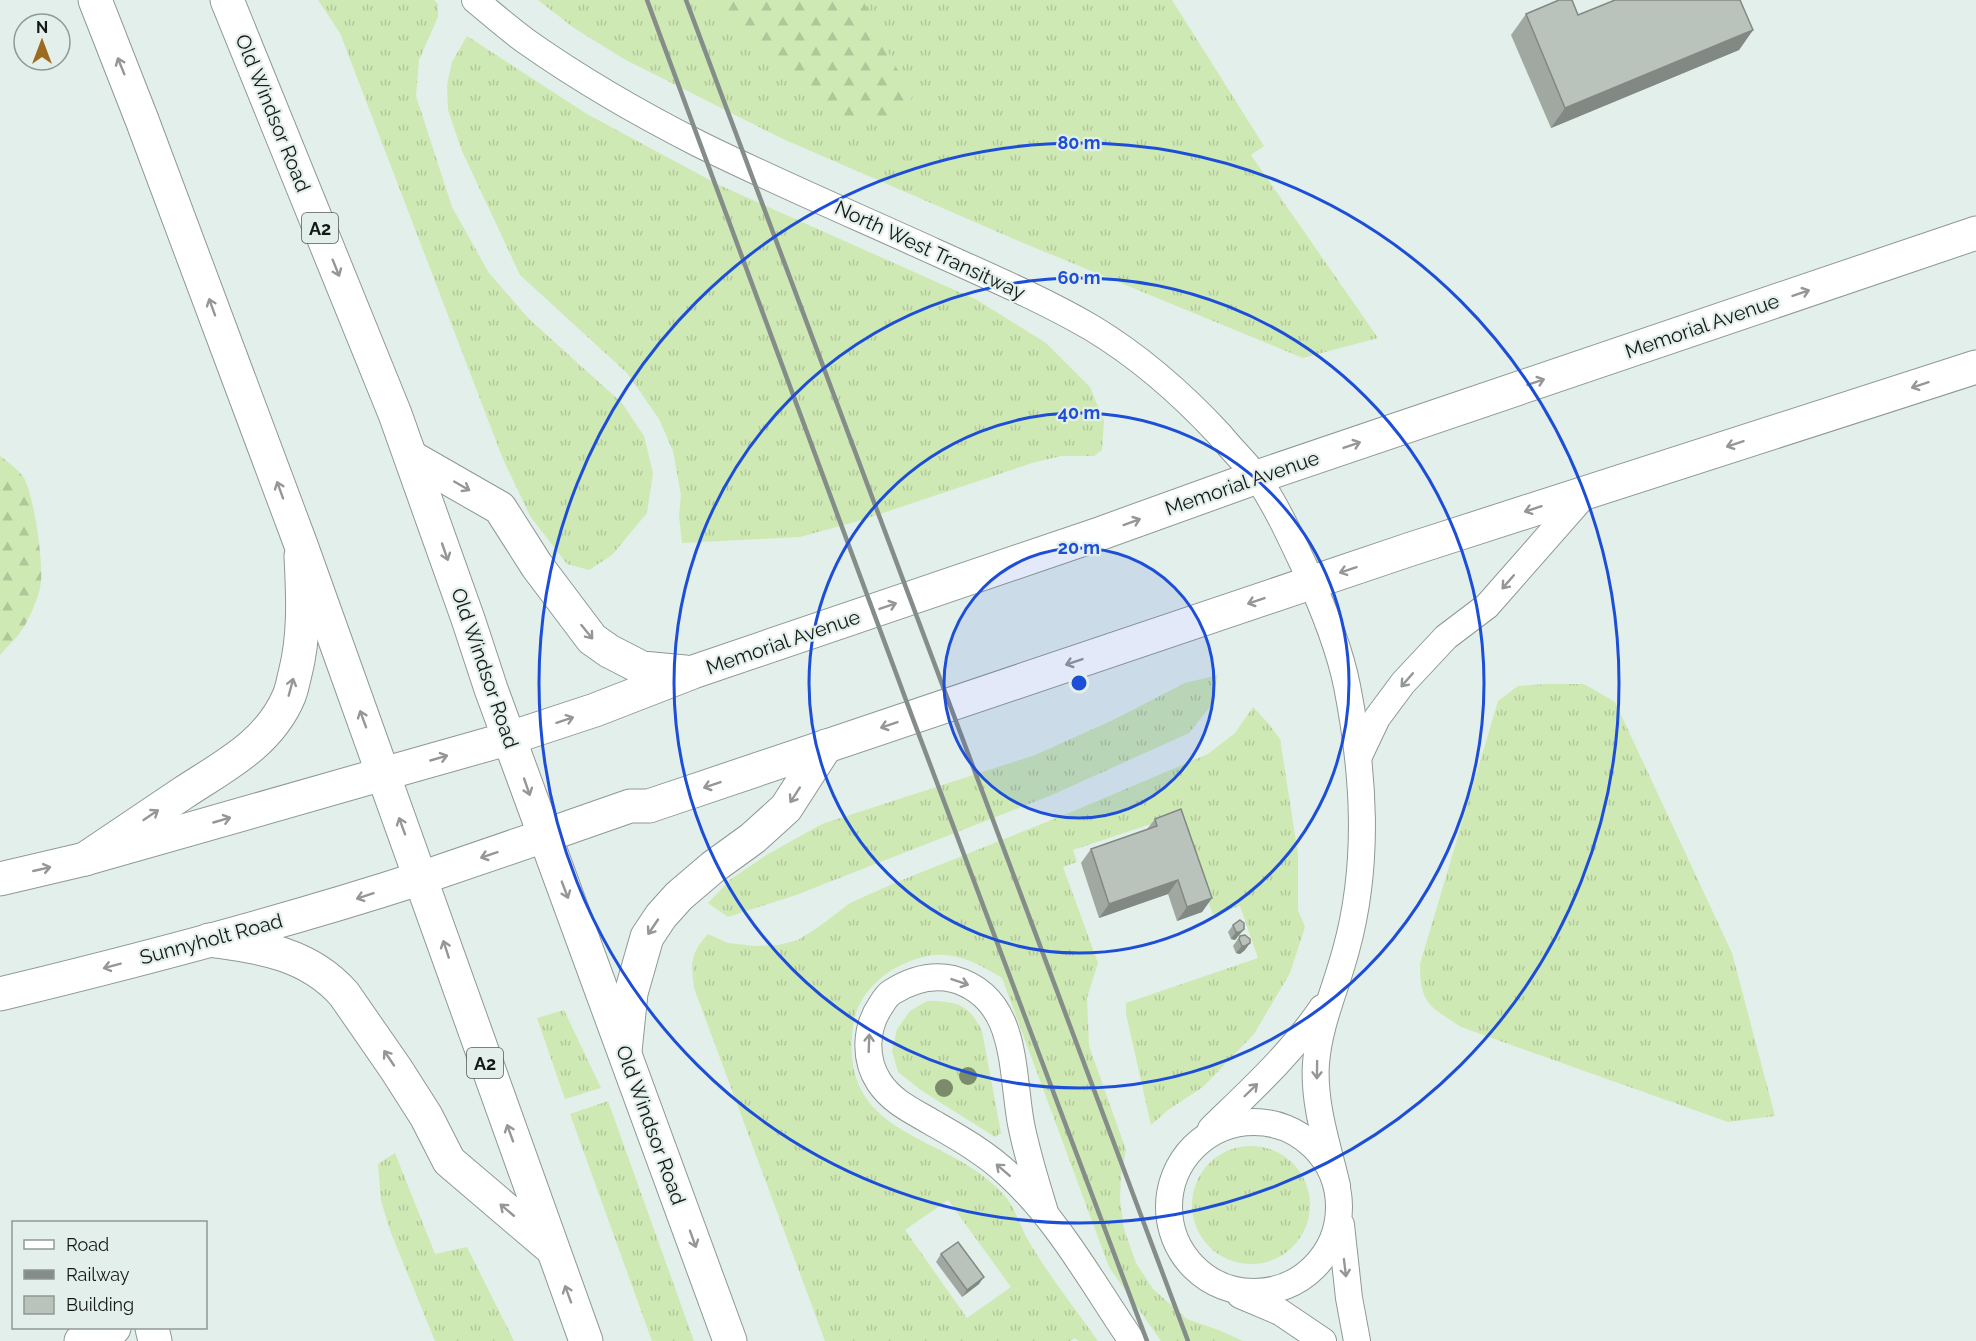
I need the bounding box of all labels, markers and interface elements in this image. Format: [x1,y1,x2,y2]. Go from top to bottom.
north arrow [12,12,72,72]
text: N [36,18,48,37]
street label: Old Windsor Road [230,31,316,195]
one-way arrow [115,57,126,76]
text: 80 m [1057,132,1101,153]
street label: North West Transitway [831,195,1029,305]
road number: A2 [302,213,338,243]
one-way arrow [331,259,342,277]
text: 60 m [1057,267,1101,288]
one-way arrow [1791,286,1810,297]
street label: Memorial Avenue [1622,288,1782,364]
one-way arrow [206,299,217,317]
one-way arrow [1526,376,1545,387]
one-way arrow [1911,380,1930,391]
text: 40 m [1058,402,1100,423]
one-way arrow [1342,438,1361,449]
one-way arrow [1726,439,1745,450]
street label: Memorial Avenue [1162,445,1322,521]
one-way arrow [274,481,285,500]
one-way arrow [453,481,470,493]
one-way arrow [1524,504,1543,515]
one-way arrow [1122,516,1140,527]
text: 20 m [1058,537,1100,558]
one-way arrow [440,542,451,561]
one-way arrow [1339,566,1357,577]
one-way arrow [1501,574,1515,589]
street label: Old Windsor Road [446,585,524,751]
one-way arrow [1247,596,1266,607]
one-way arrow [878,599,897,610]
street label: Memorial Avenue [703,604,863,680]
one-way arrow [580,624,594,639]
one-way arrow [1065,658,1084,669]
one-way arrow [1400,672,1413,688]
centre of rings [1069,673,1089,693]
one-way arrow [286,677,298,696]
one-way arrow [357,710,368,729]
one-way arrow [555,714,574,725]
one-way arrow [880,720,899,731]
one-way arrow [429,752,448,763]
one-way arrow [522,777,533,796]
one-way arrow [702,780,721,791]
one-way arrow [788,786,800,803]
one-way arrow [142,808,159,820]
one-way arrow [212,814,231,825]
one-way arrow [395,817,406,836]
one-way arrow [480,850,499,861]
one-way arrow [33,862,52,874]
one-way arrow [560,880,571,899]
one-way arrow [356,891,375,902]
street label: Sunnyholt Road [137,908,285,970]
one-way arrow [647,918,659,935]
one-way arrow [440,940,451,959]
one-way arrow [103,961,122,973]
one-way arrow [950,977,969,988]
one-way arrow [863,1034,874,1054]
street label: Old Windsor Road [611,1042,691,1208]
road number: A2 [467,1048,503,1078]
one-way arrow [383,1050,395,1066]
one-way arrow [1311,1060,1322,1080]
one-way arrow [1244,1083,1259,1097]
one-way arrow [504,1124,515,1143]
one-way arrow [995,1164,1011,1177]
one-way arrow [499,1203,515,1216]
legend [12,1221,207,1329]
one-way arrow [688,1229,699,1248]
text: Road [66,1234,109,1255]
one-way arrow [1340,1257,1351,1277]
text: Railway [66,1264,130,1285]
one-way arrow [562,1285,573,1304]
text: Building [66,1294,134,1315]

